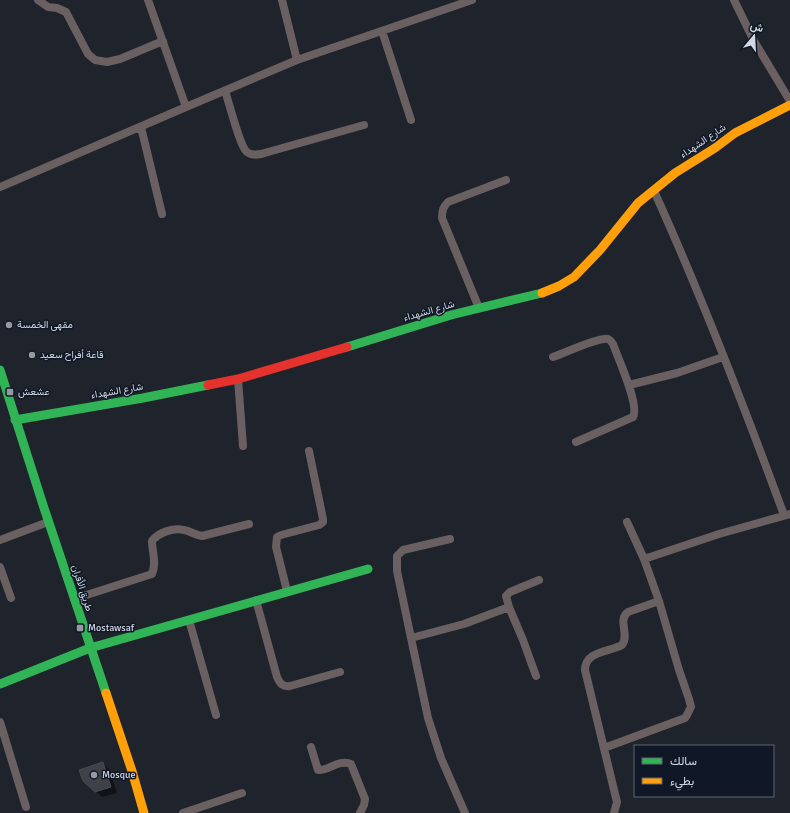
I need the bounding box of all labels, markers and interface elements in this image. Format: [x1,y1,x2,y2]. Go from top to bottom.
north arrow [734,16,774,56]
text: ش [749,19,765,35]
street label: شارع الشهداء [678,121,728,161]
street label: شارع الشهداء [402,298,456,324]
place label: مقهى الخمسة [17,319,73,331]
marker: مقهى الخمسة [4,320,14,330]
place label: قاعة أفراح سعيد [40,349,104,361]
marker: قاعة أفراح سعيد [27,350,37,360]
street label: شارع الشهداء [90,381,144,401]
place label: عشعش [18,386,50,398]
marker: عشعش [5,387,15,397]
street label: طريق الأفران [69,563,95,613]
place label: Mostawsaf [88,622,135,634]
marker: Mostawsaf [75,623,85,633]
legend [634,745,774,797]
text: سالك [670,754,697,769]
place label: Mosque [102,769,135,781]
marker: Mosque [89,770,99,780]
text: بطيء [670,774,694,791]

